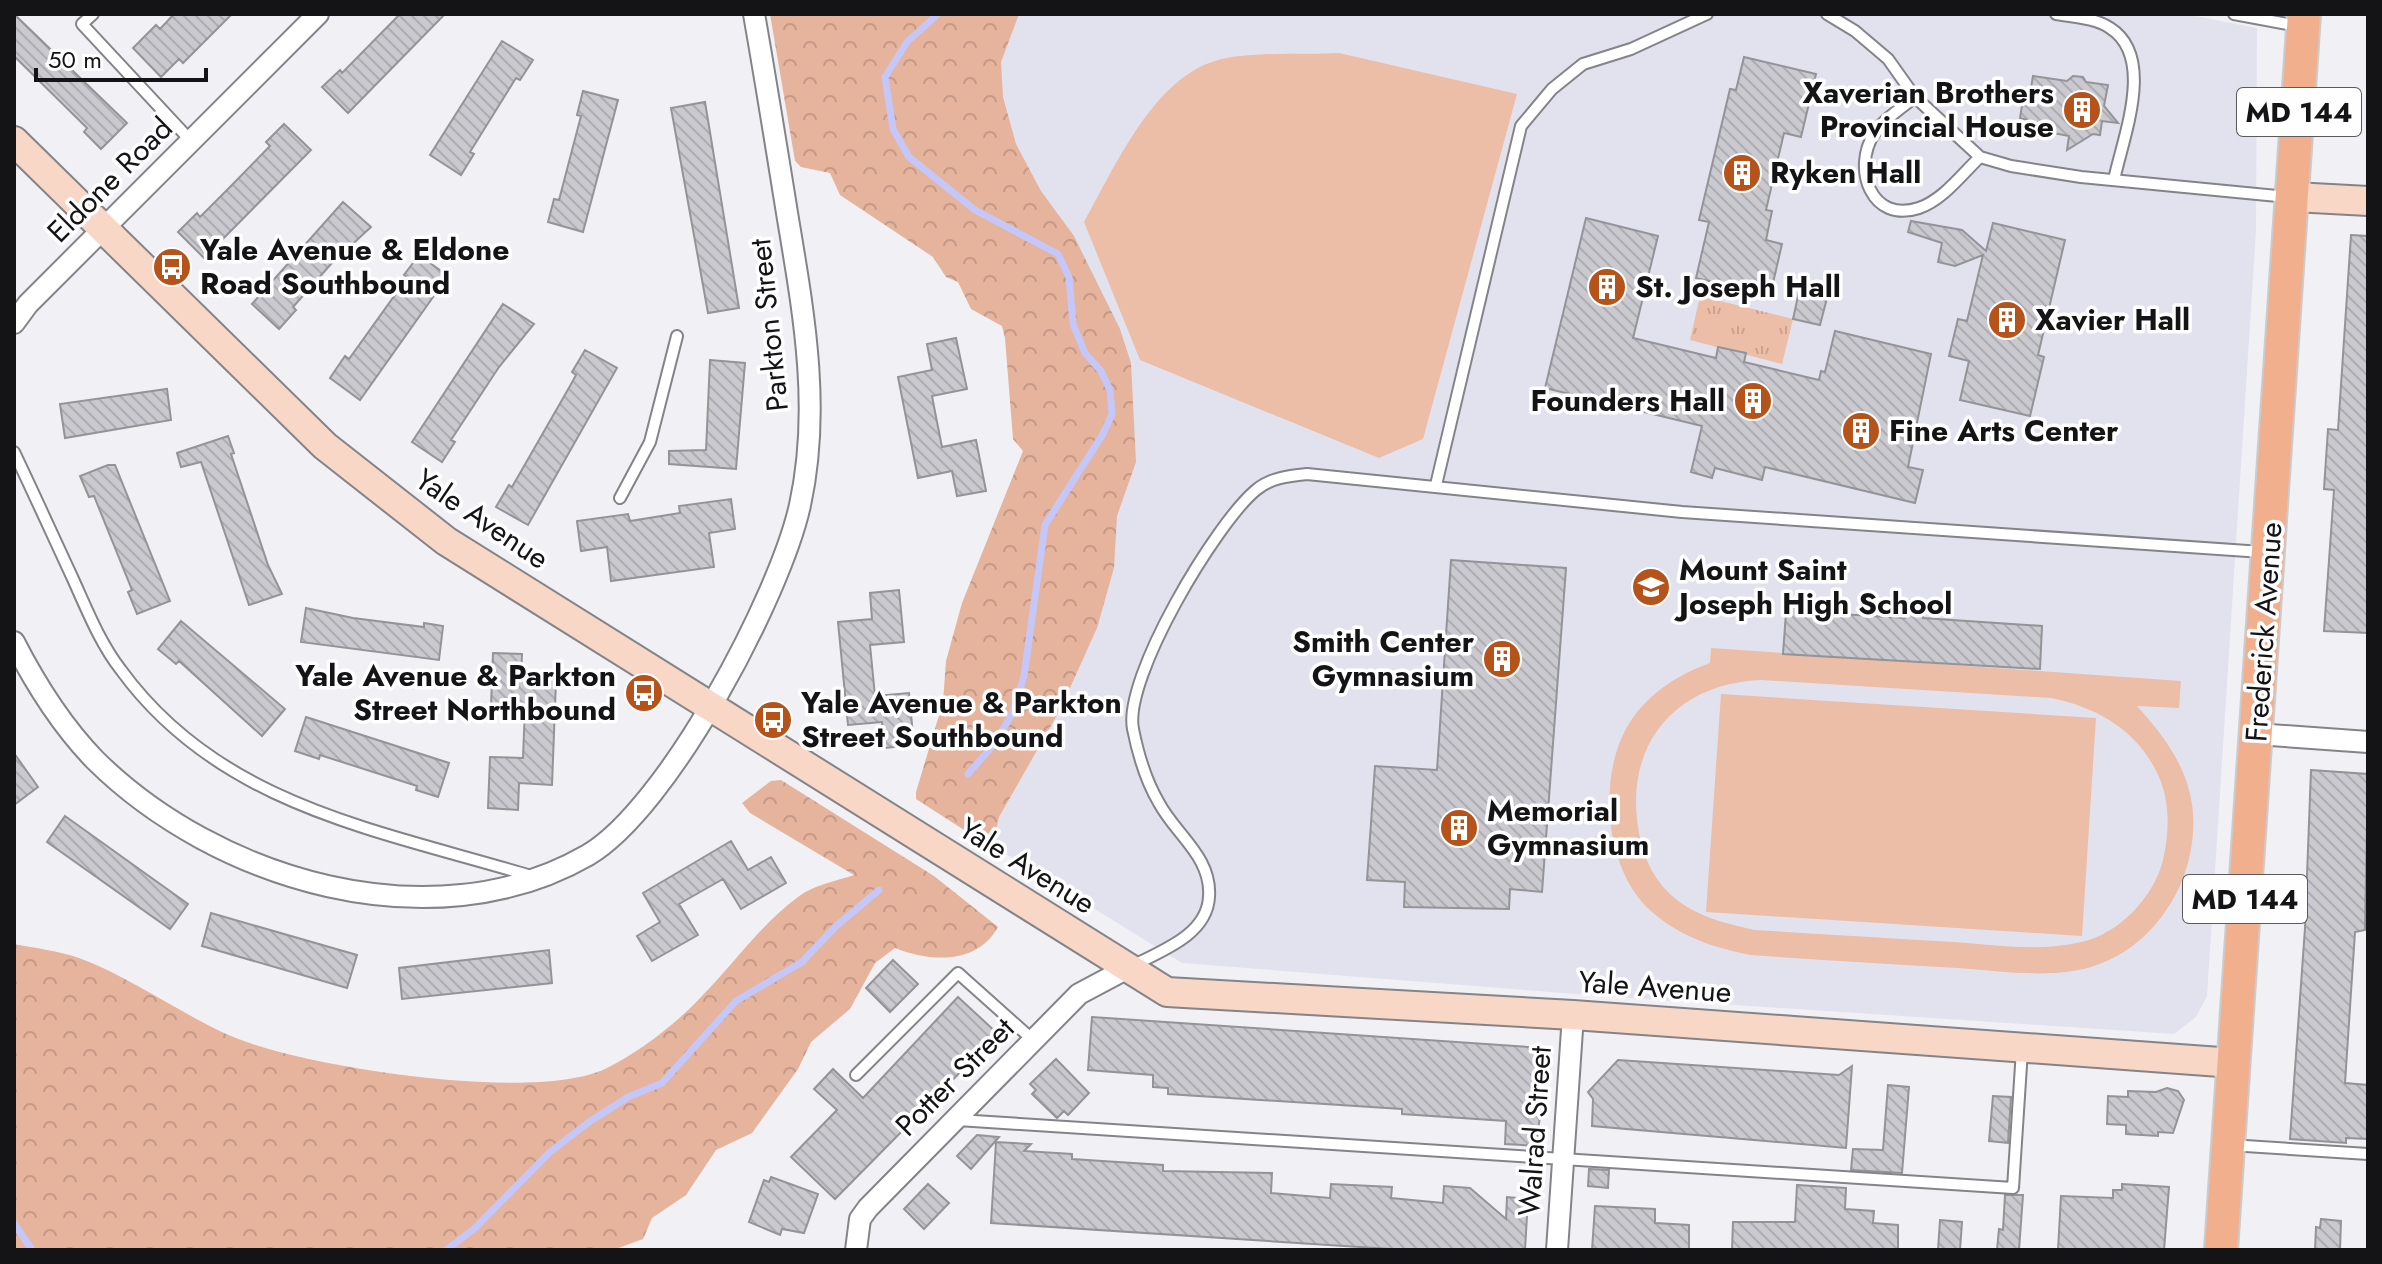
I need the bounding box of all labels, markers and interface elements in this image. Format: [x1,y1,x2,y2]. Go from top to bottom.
scale bar [36,32,206,82]
text: 50 m [48,42,102,77]
place label: Xaverian Brothers Provincial House [1803,71,2054,148]
road number: MD 144 [2237,88,2361,136]
building icon: Xaverian Brothers Provincial House [2061,89,2103,131]
street label: Eldone Road [37,107,182,252]
place label: Ryken Hall [1770,151,1921,194]
building icon: Ryken Hall [1721,152,1763,194]
place label: Yale Avenue & Eldone Road Southbound [199,228,509,305]
street label: Parkton Street [738,236,799,414]
bus stop icon: Yale Avenue & Eldone Road Southbound [151,246,193,288]
place label: St. Joseph Hall [1635,265,1841,308]
building icon: St. Joseph Hall [1586,266,1628,308]
place label: Xavier Hall [2035,298,2190,341]
building icon: Xavier Hall [1986,299,2028,341]
place label: Founders Hall [1530,379,1725,422]
building icon: Founders Hall [1732,380,1774,422]
place label: Fine Arts Center [1889,409,2119,452]
building icon: Fine Arts Center [1840,410,1882,452]
street label: Yale Avenue [407,458,558,579]
street label: Frederick Avenue [2234,521,2293,743]
place label: Mount Saint Joseph High School [1674,548,1952,625]
school or university icon: Mount Saint Joseph High School [1630,566,1672,608]
place label: Smith Center Gymnasium [1292,620,1475,697]
building icon: Smith Center Gymnasium [1481,638,1523,680]
place label: Yale Avenue & Parkton Street Northbound [294,654,616,731]
bus stop icon: Yale Avenue & Parkton Street Northbound [623,672,665,714]
place label: Yale Avenue & Parkton Street Southbound [800,681,1122,758]
bus stop icon: Yale Avenue & Parkton Street Southbound [752,699,794,741]
place label: Memorial Gymnasium [1487,789,1649,866]
street label: Yale Avenue [951,807,1104,924]
building icon: Memorial Gymnasium [1438,807,1480,849]
road number: MD 144 [2183,875,2307,923]
street label: Yale Avenue [1577,960,1733,1013]
street label: Potter Street [885,1007,1024,1146]
street label: Walrad Street [1507,1044,1562,1217]

